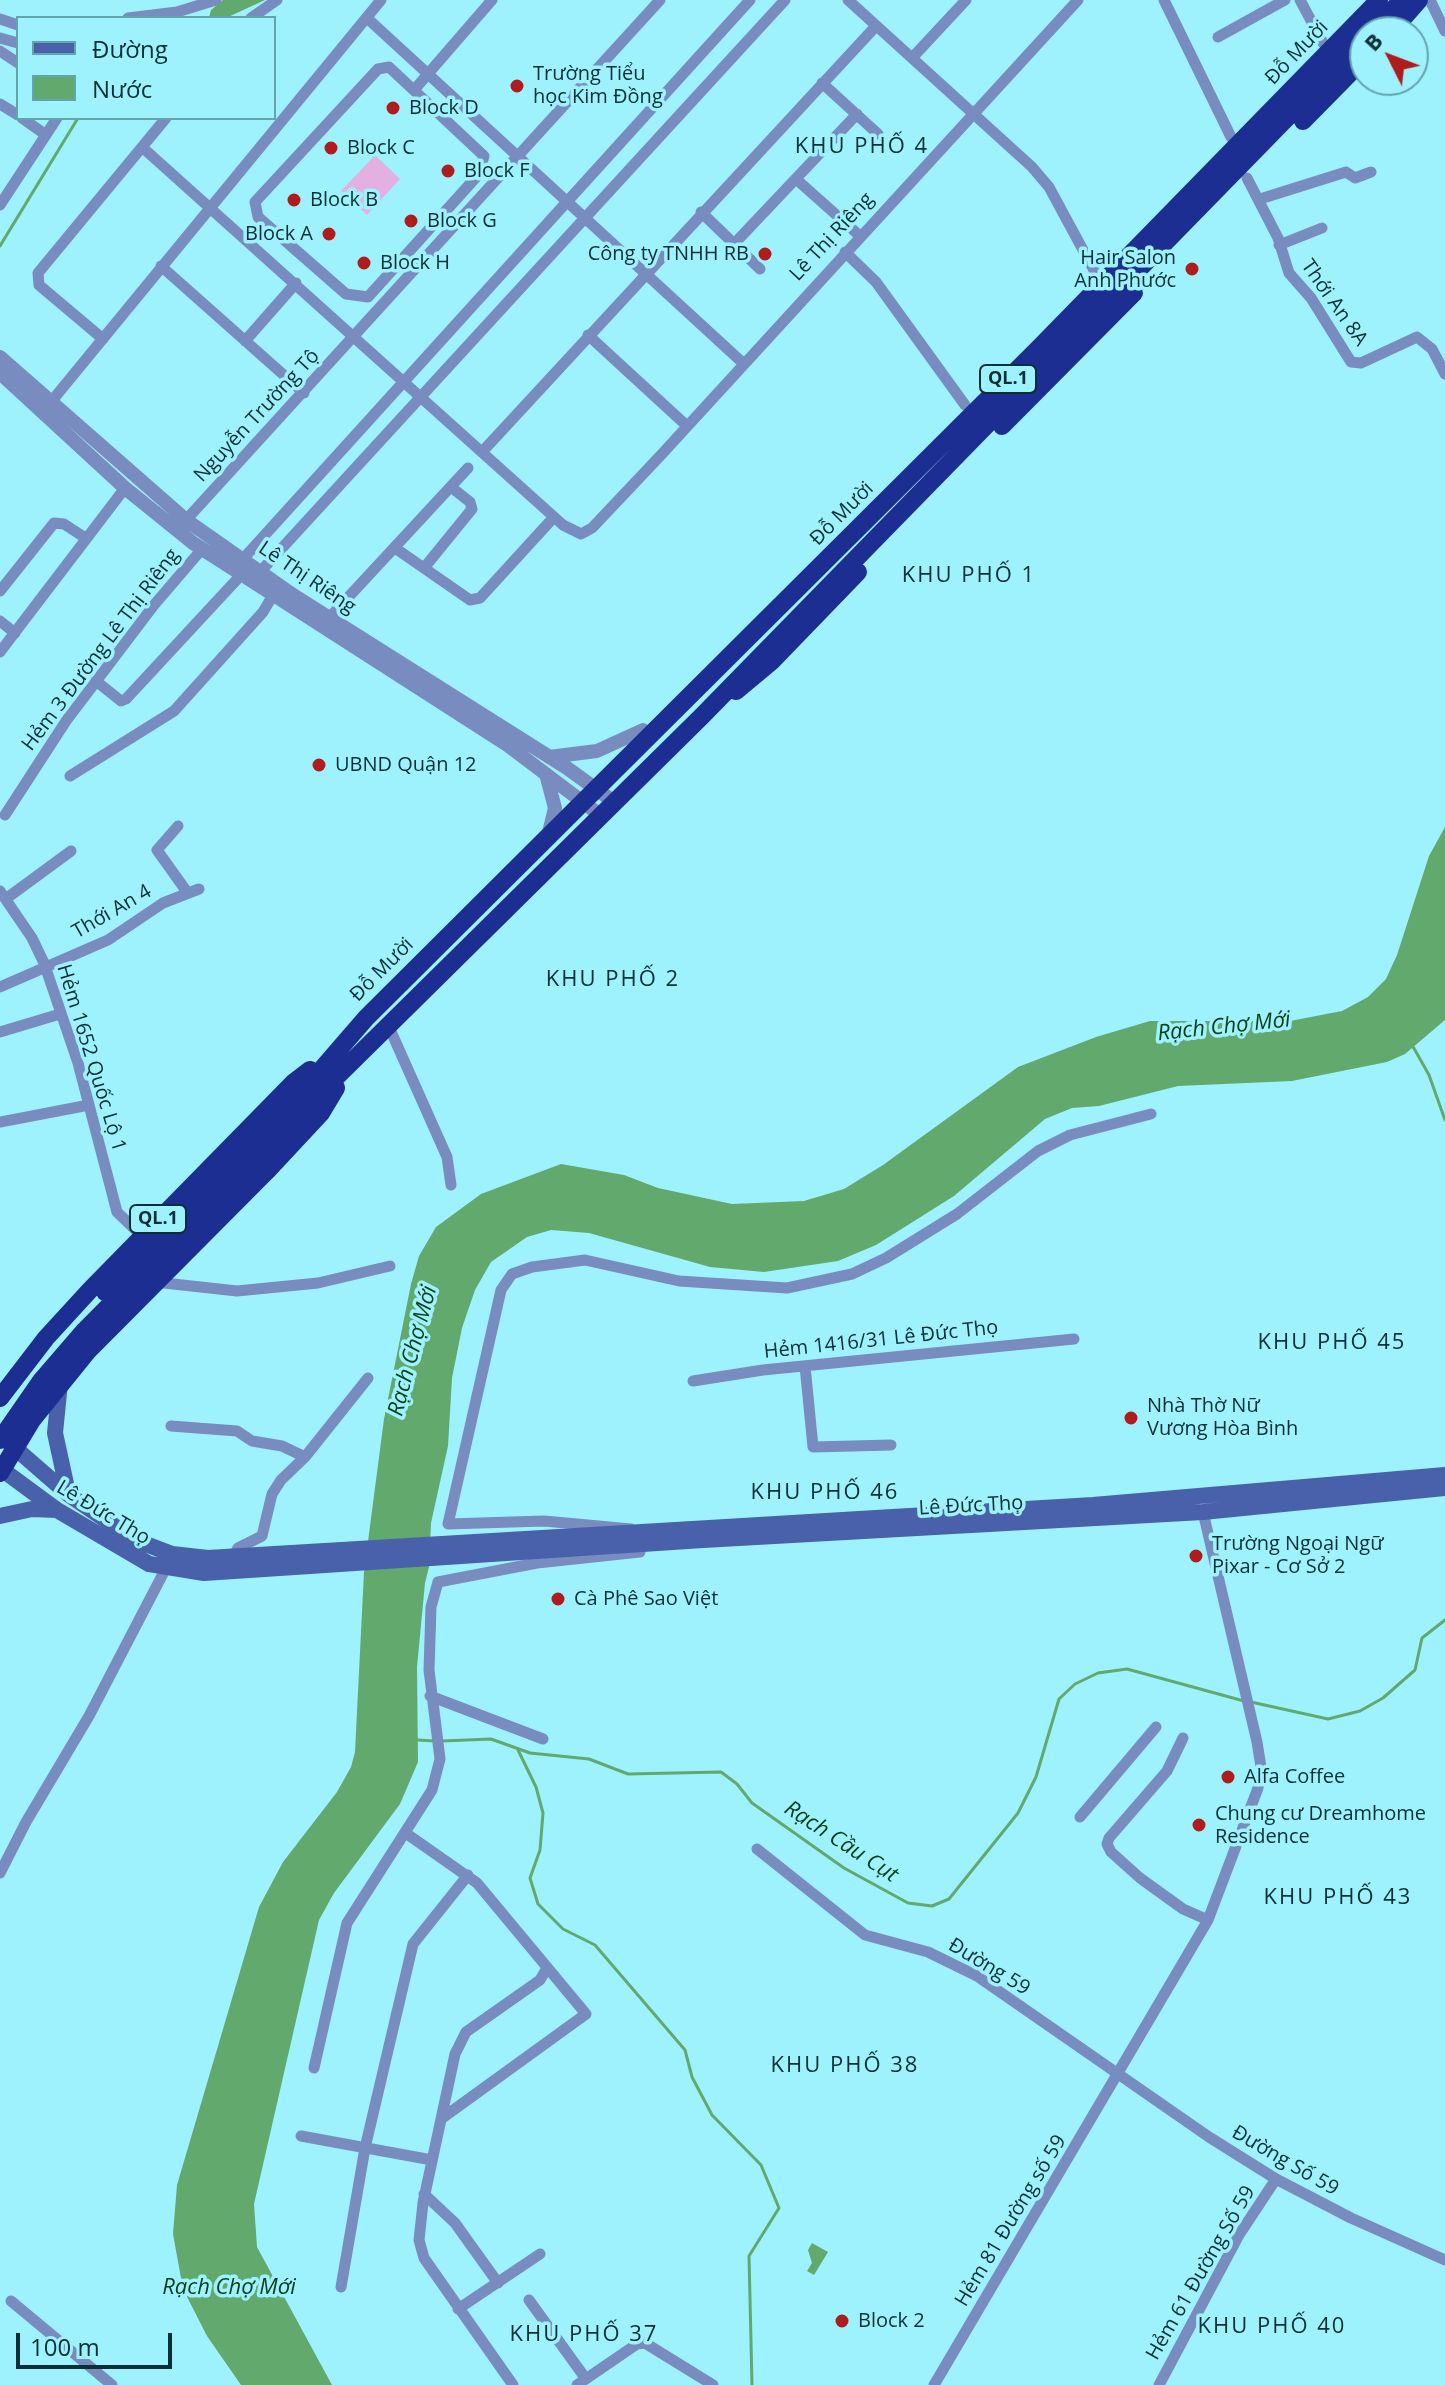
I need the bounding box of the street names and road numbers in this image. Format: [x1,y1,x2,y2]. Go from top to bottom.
street label: Đỗ Mười [1260,16,1334,90]
street label: Lê Thị Riêng [785,188,879,286]
street label: Thới An 8A [1296,255,1372,351]
street label: Nguyễn Trường Tộ [189,345,325,487]
road number: QL.1 [980,365,1036,393]
street label: Đỗ Mười [805,477,879,551]
street label: Lê Thị Riêng [254,537,360,619]
street label: Hẻm 3 Đường Lê Thị Riêng [17,544,185,756]
street label: Thới An 4 [68,880,156,944]
street label: Đỗ Mười [345,933,419,1007]
street label: Hẻm 1652 Quốc Lộ 1 [51,962,131,1154]
road number: QL.1 [130,1205,186,1233]
street label: Hẻm 1416/31 Lê Đức Thọ [763,1316,999,1364]
street label: Lê Đức Thọ [52,1476,154,1550]
street label: Lê Đức Thọ [918,1491,1024,1521]
street label: Đường 59 [944,1933,1034,2001]
street label: Đường Số 59 [1227,2121,1343,2201]
street label: Hẻm 81 Đường số 59 [950,2131,1072,2311]
street label: Hẻm 61 Đường Số 59 [1141,2182,1261,2364]

